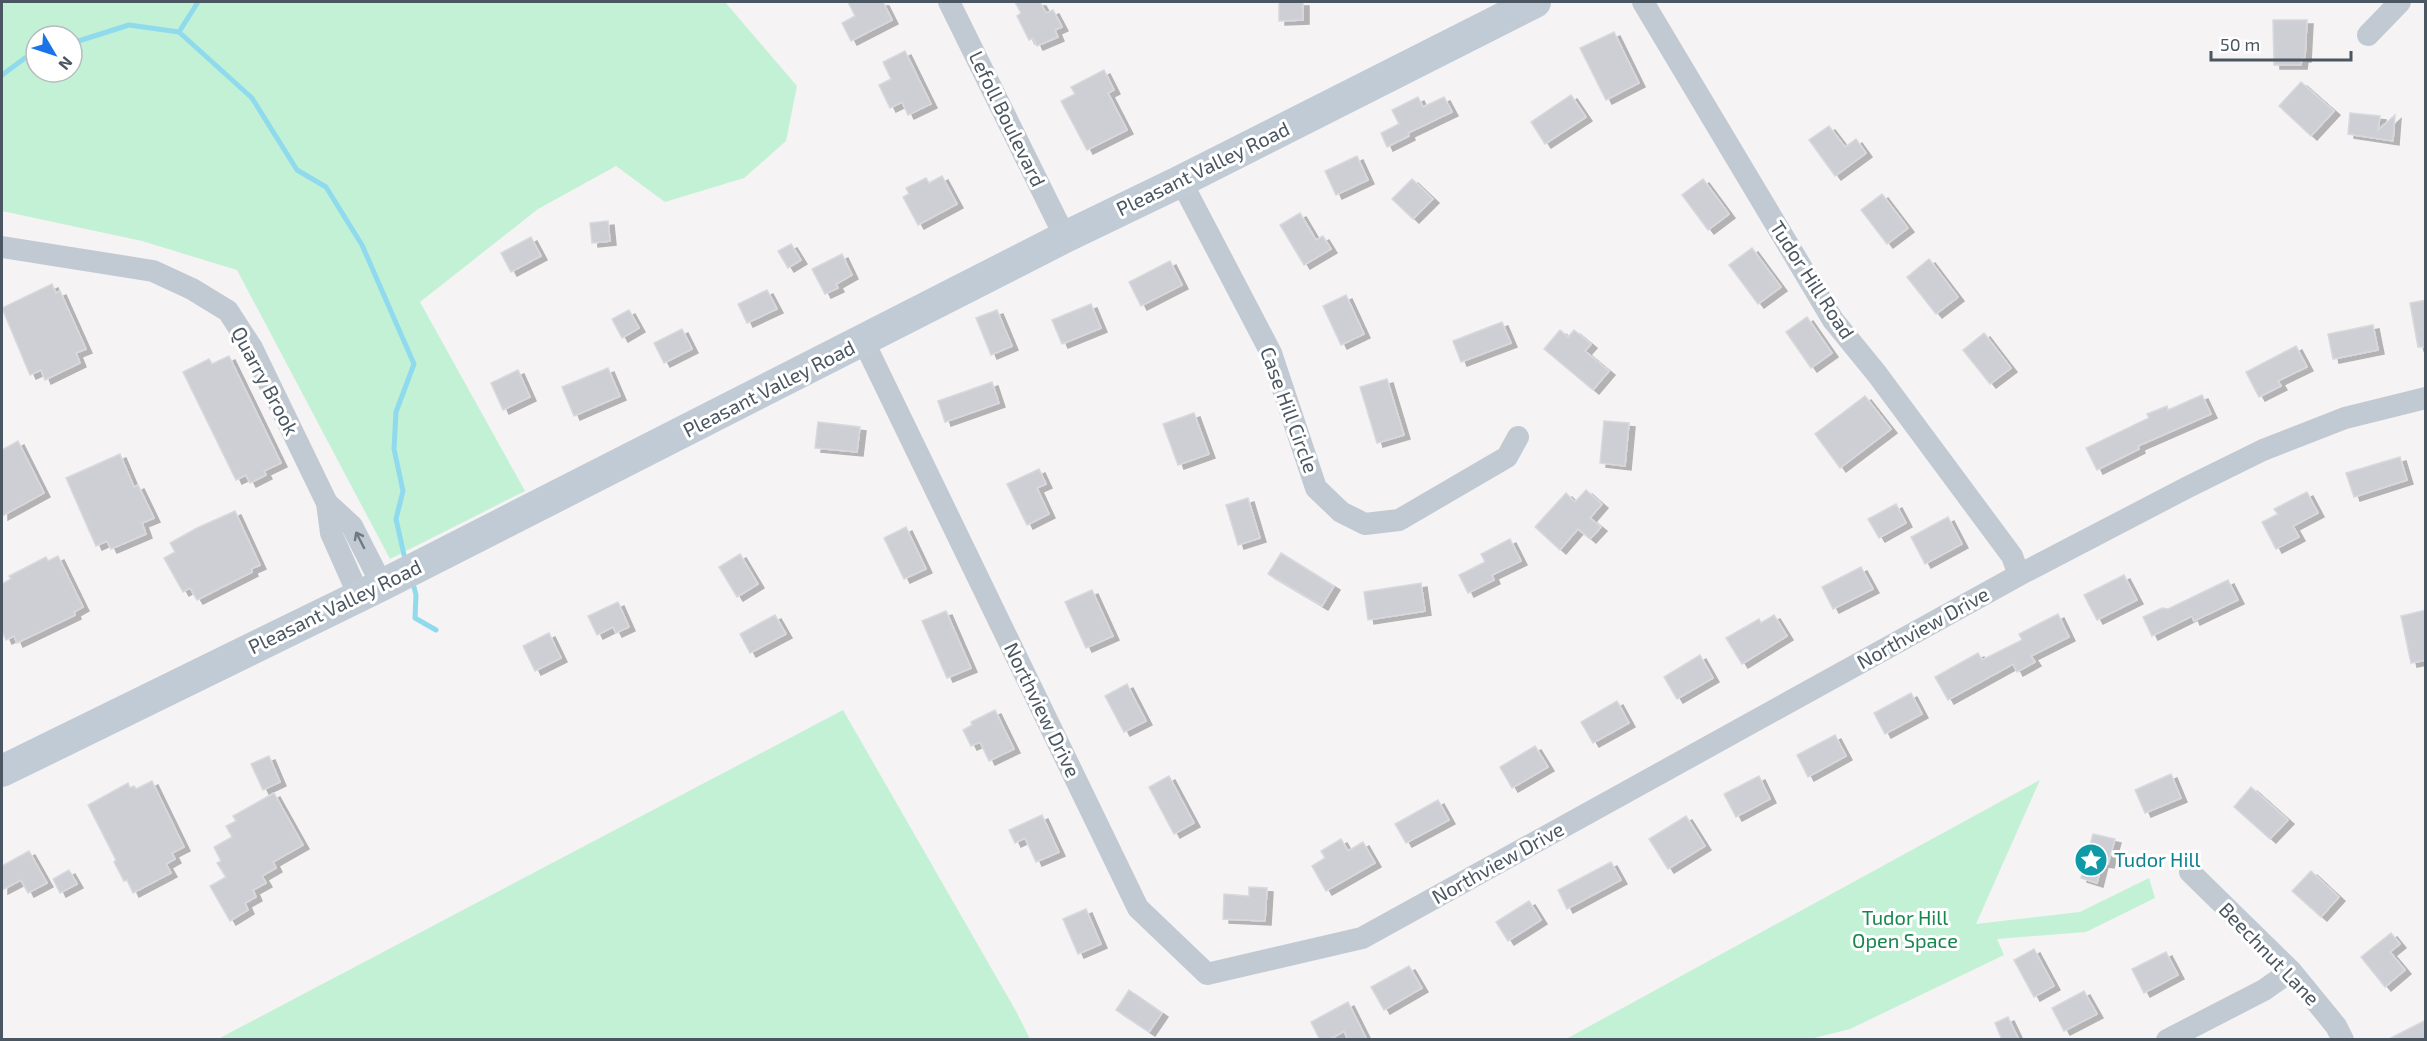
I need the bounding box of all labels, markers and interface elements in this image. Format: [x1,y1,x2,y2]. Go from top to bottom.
north arrow [24,24,84,84]
scale bar [2211,24,2350,62]
text: 50 m [2220,33,2260,55]
street label: Lefoll Boulevard [965,47,1051,190]
text: N [55,53,77,74]
street label: Pleasant Valley Road [1112,116,1293,220]
street label: Tudor Hill Road [1766,216,1860,343]
street label: Quarry Brook [227,322,305,439]
street label: Pleasant Valley Road [679,334,858,442]
street label: Case Hill Circle [1256,343,1324,476]
one-way arrow [353,532,365,550]
street label: Pleasant Valley Road [244,554,425,658]
street label: Northview Drive [1852,581,1993,673]
street label: Northview Drive [1000,638,1086,781]
street label: Northview Drive [1427,816,1568,908]
place icon: Tudor Hill [2073,842,2109,878]
place label: Tudor Hill [2114,847,2200,871]
street label: Beechnut Lane [2215,897,2325,1010]
park label: Tudor Hill Open Space [1852,905,1958,952]

